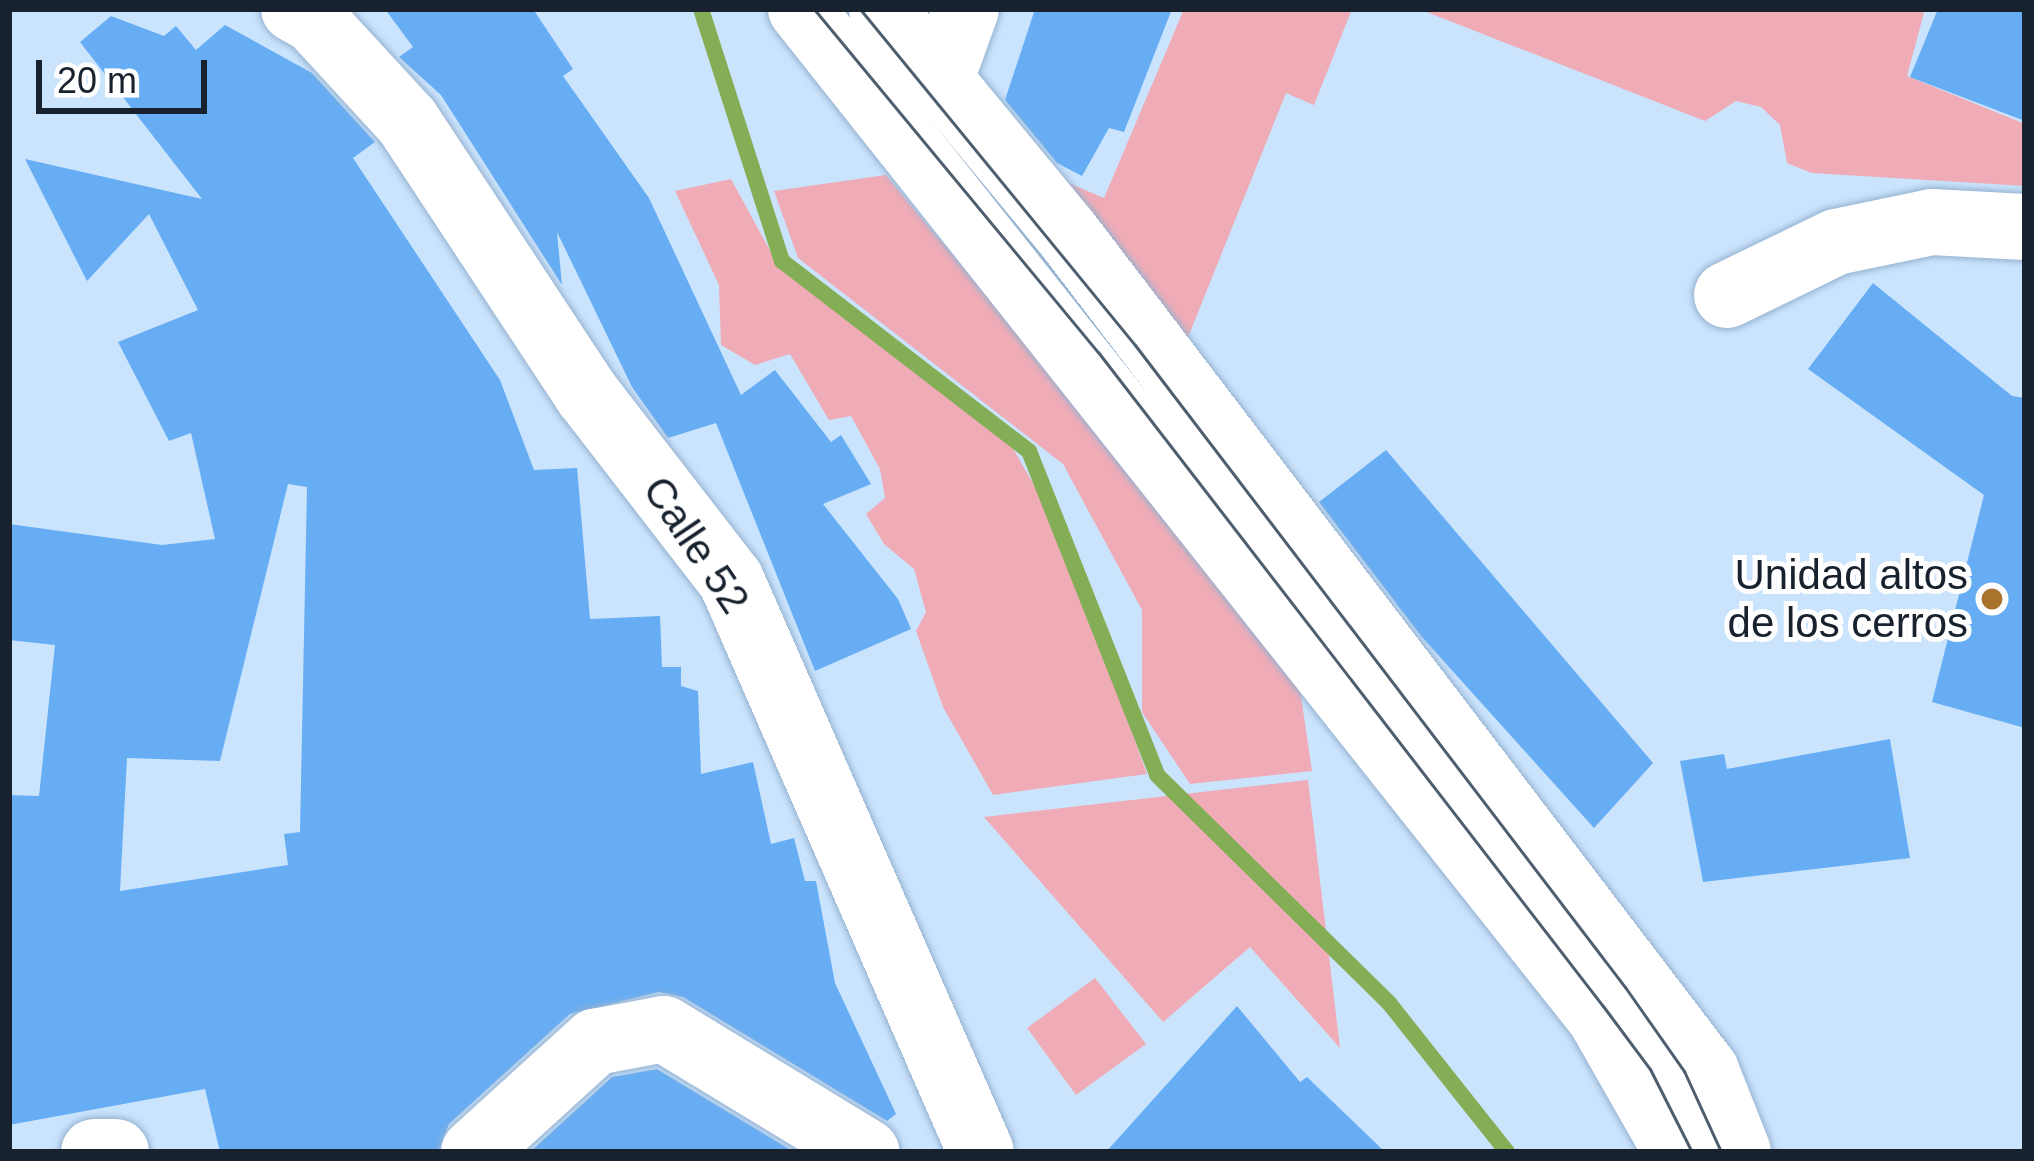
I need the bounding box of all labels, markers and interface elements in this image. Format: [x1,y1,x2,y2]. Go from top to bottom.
scale bar [42,36,213,110]
text: 20 m [57,60,137,101]
street label: Calle 52 [632,467,760,623]
place label: Unidad altos de los cerros [1728,550,1968,648]
marker: Unidad altos de los cerros [1979,586,2005,612]

